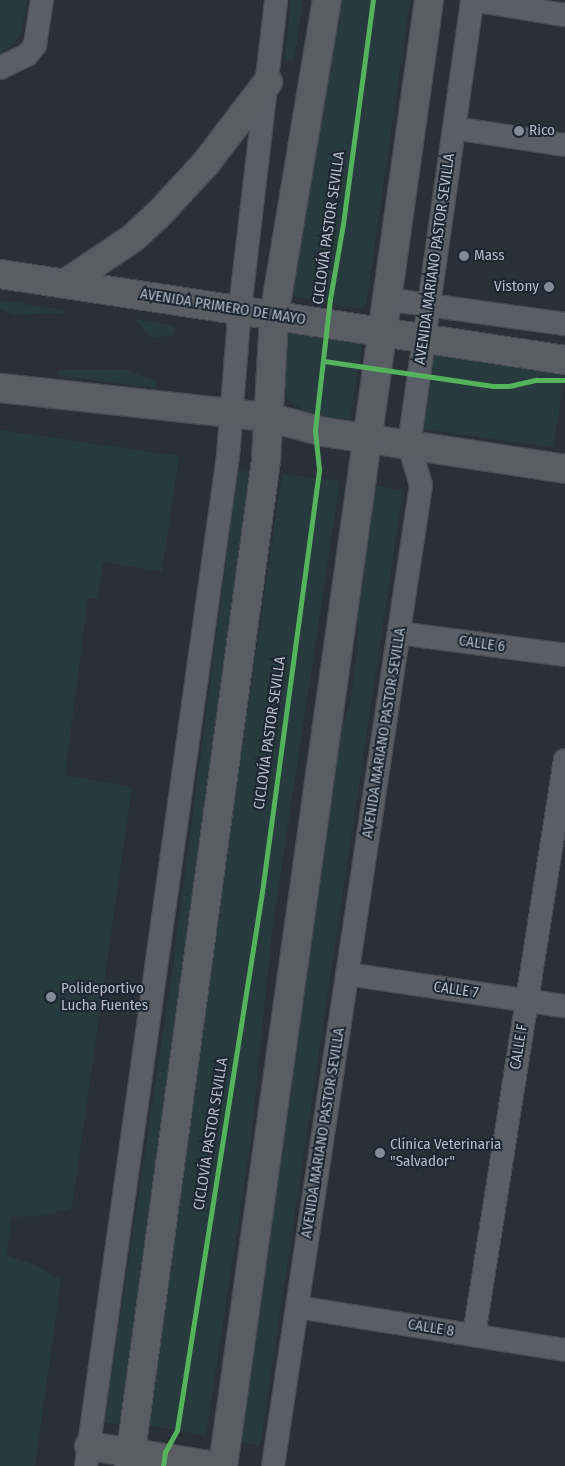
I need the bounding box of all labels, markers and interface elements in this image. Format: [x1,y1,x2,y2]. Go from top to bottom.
place label: Rico [529,122,555,140]
marker: Rico [513,125,525,137]
street label: CICLOVÍA PASTOR SEVILLA [309,150,349,306]
street label: AVENIDA MARIANO PASTOR SEVILLA [411,152,459,366]
place label: Mass [474,247,505,265]
marker: Mass [458,250,470,262]
place label: Vistony [494,278,539,296]
marker: Vistony [543,281,555,293]
street label: AVENIDA PRIMERO DE MAYO [139,285,307,329]
street label: AVENIDA MARIANO PASTOR SEVILLA [358,627,410,839]
street label: CALLE 6 [458,632,506,656]
street label: CICLOVÍA PASTOR SEVILLA [250,655,290,811]
street label: CALLE 7 [432,978,480,1002]
place label: Polideportivo Lucha Fuentes [61,979,148,1014]
marker: Polideportivo Lucha Fuentes [45,991,57,1003]
street label: CALLE F [507,1023,531,1071]
street label: AVENIDA MARIANO PASTOR SEVILLA [297,1027,349,1239]
street label: CICLOVÍA PASTOR SEVILLA [190,1056,232,1212]
place label: Clínica Veterinaria "Salvador" [390,1135,501,1170]
marker: Clínica Veterinaria "Salvador" [374,1147,386,1159]
street label: CALLE 8 [406,1315,456,1341]

